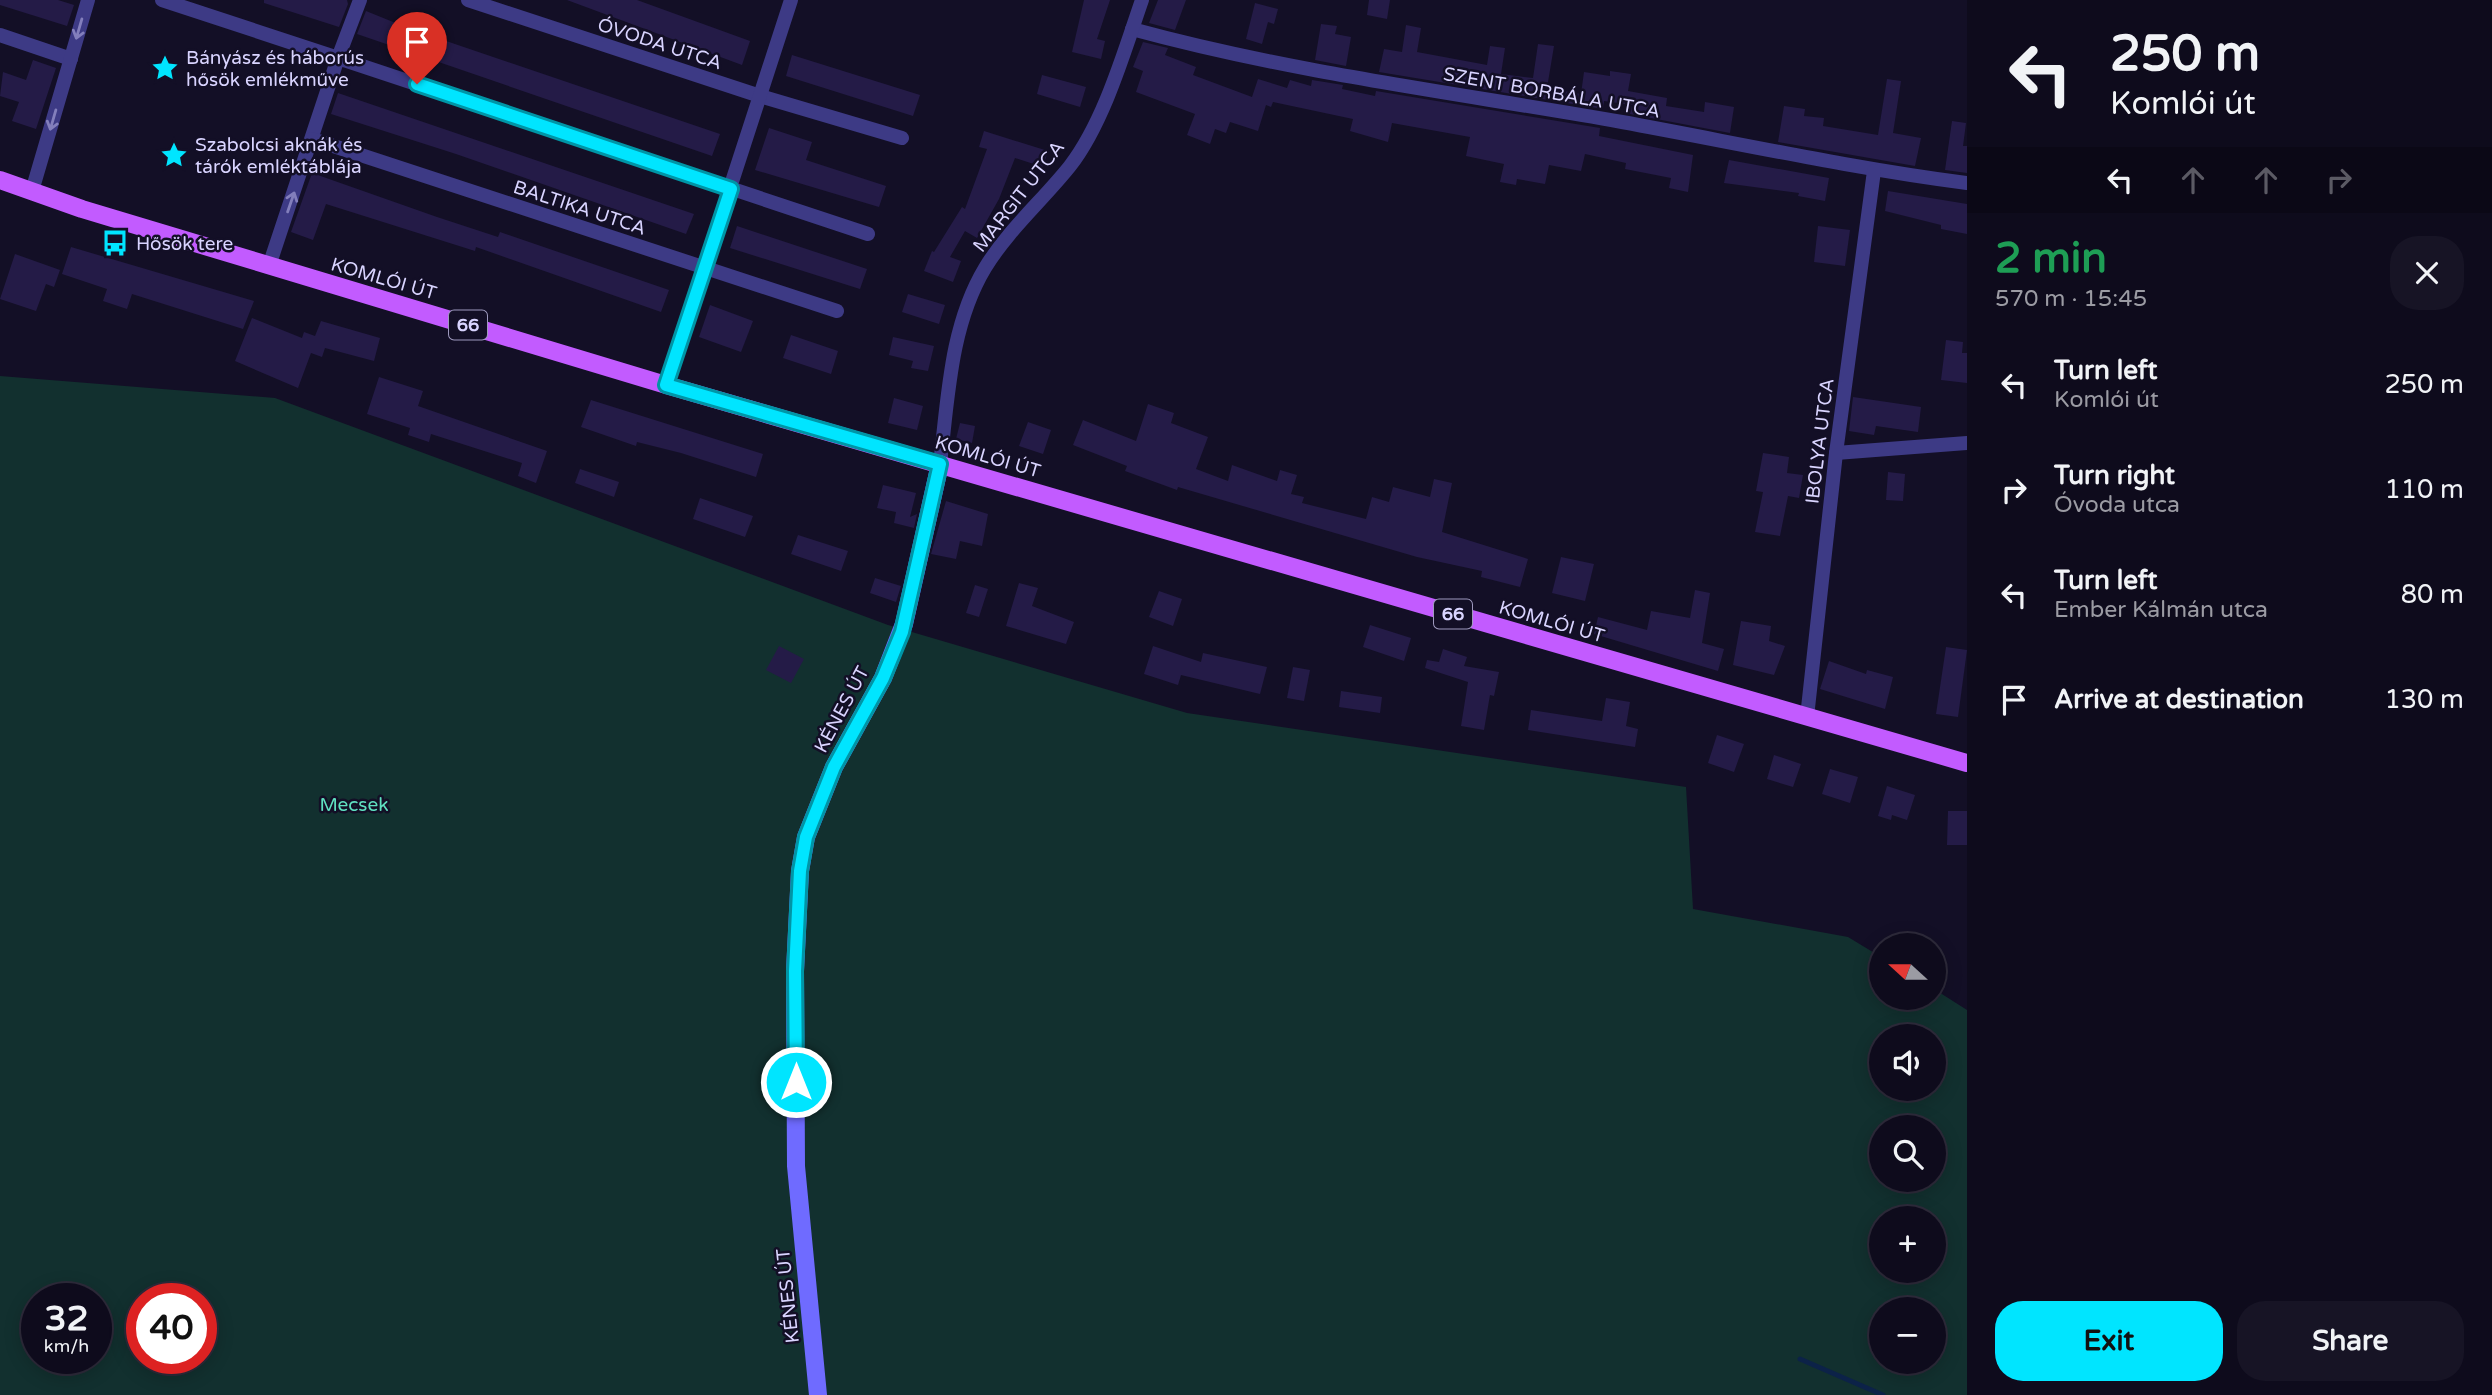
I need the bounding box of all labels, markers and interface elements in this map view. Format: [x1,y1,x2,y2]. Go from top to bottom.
pin [387,12.0,447,84]
street label: ÓVODA UTCA [595,13,725,74]
one-way arrow [72,18,85,40]
icon: arrive [398,23,436,61]
text: 250 m [2110,25,2260,84]
icon: left [1995,28,2086,119]
place label: Bányász és háborús hősök emlékműve [186,47,364,91]
place icon: Bányász és háborús hősök emlékműve [150,53,180,83]
street label: SZENT BORBÁLA UTCA [1442,62,1662,123]
text: Komlói út [2110,85,2256,123]
one-way arrow [45,108,58,130]
place label: Szabolcsi aknák és tárók emléktáblája [195,134,363,178]
street label: MARGIT UTCA [968,137,1069,257]
place icon: Szabolcsi aknák és tárók emléktáblája [159,140,189,170]
icon: left [2101,161,2139,199]
icon: ahead [2174,161,2212,199]
icon: ahead [2247,161,2285,199]
icon: right [2320,161,2358,199]
street label: BALTIKA UTCA [511,176,649,240]
one-way arrow [286,191,298,213]
bus stop icon: Hősök tere [100,228,130,258]
place label: Hősök tere [136,233,233,255]
text: 2 min [1995,233,2107,284]
button: close [2390,236,2464,310]
street label: KOMLÓI ÚT [328,252,440,305]
text: 570 m · 15:45 [1995,285,2147,313]
road number: 66 [449,310,487,340]
text: Turn left [2054,355,2157,386]
icon: left [1995,366,2033,404]
text: 250 m [2384,369,2464,400]
street label: IBOLYA UTCA [1801,377,1839,505]
text: Komlói út [2054,386,2159,414]
street label: KOMLÓI ÚT [932,430,1044,483]
text: Turn right [2054,460,2175,491]
icon: right [1995,471,2033,509]
text: 110 m [2384,474,2464,505]
text: Óvoda utca [2054,491,2180,519]
text: Turn left [2054,565,2157,596]
icon: left [1995,576,2033,614]
text: 80 m [2401,579,2464,610]
street label: KOMLÓI ÚT [1496,595,1608,648]
text: Ember Kálmán utca [2054,596,2268,624]
road number: 66 [1434,600,1472,628]
street label: KÉNES ÚT [809,662,874,757]
icon: arrive [1995,681,2033,719]
text: Arrive at destination [2054,684,2304,715]
text: 130 m [2384,684,2464,715]
park label: Mecsek [319,794,389,816]
north arrow [1869,933,1946,1010]
map controls [1869,933,1946,1374]
button: sound [1869,1024,1946,1101]
position arrow [759,1045,833,1119]
button: search [1869,1115,1946,1192]
button: + [1869,1206,1946,1283]
street label: KÉNES ÚT [771,1247,804,1344]
speed limit sign: 40 [126,1283,217,1374]
button: − [1869,1297,1946,1374]
text: 32 [45,1298,88,1340]
button: Exit [1995,1301,2223,1381]
button: Share [2237,1301,2464,1381]
text: km/h [44,1335,89,1357]

